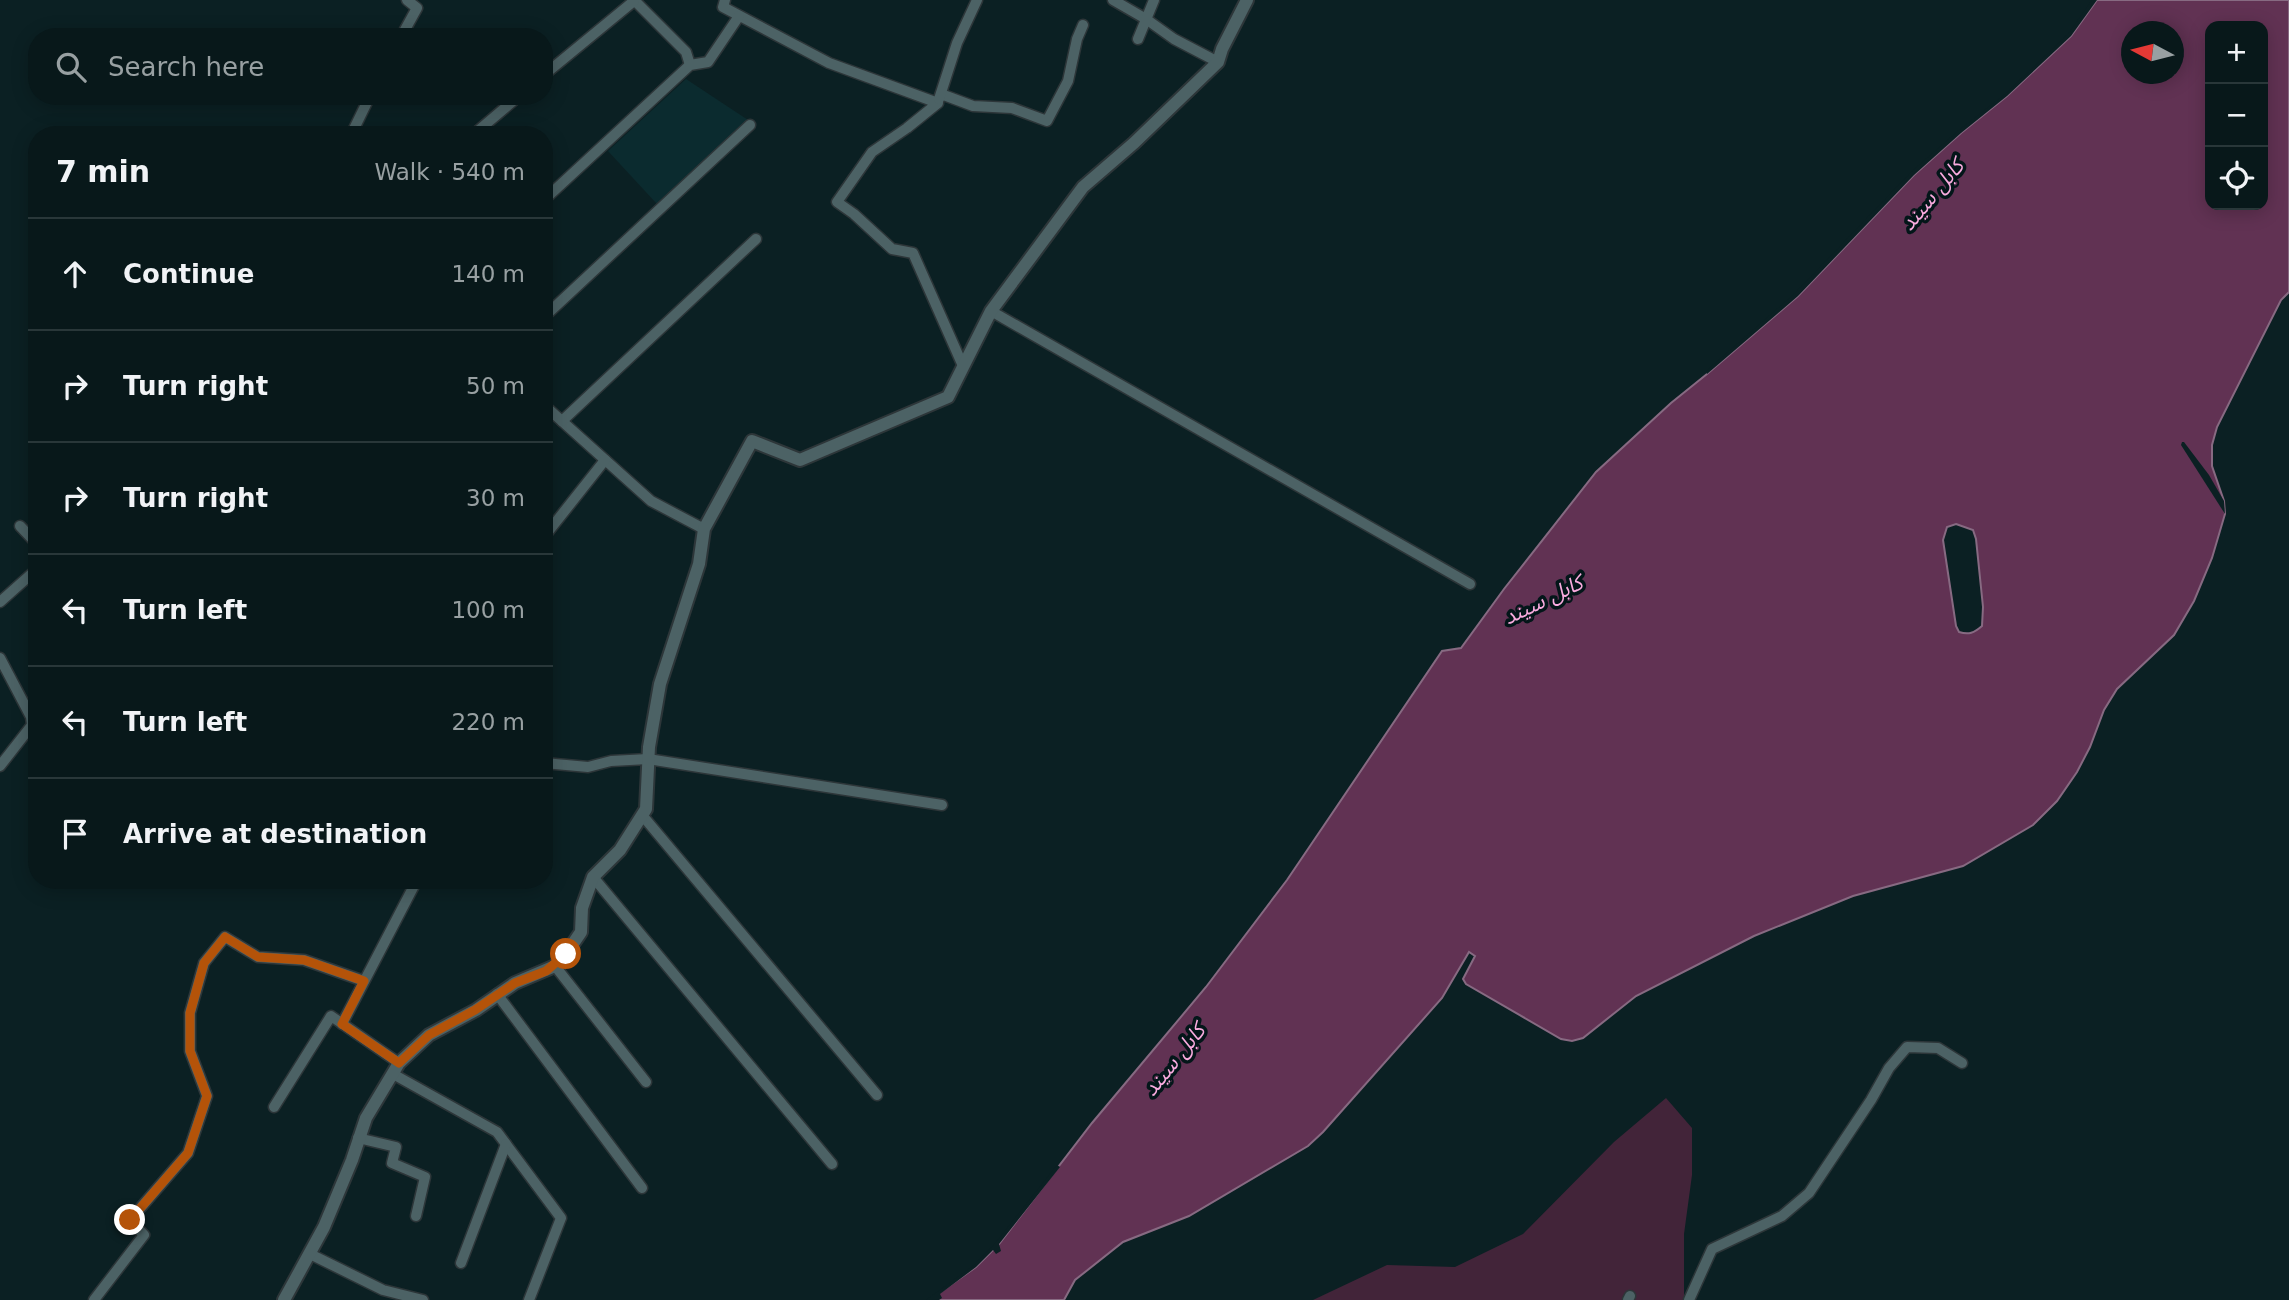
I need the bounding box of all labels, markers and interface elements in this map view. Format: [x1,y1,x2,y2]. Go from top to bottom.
north arrow [2121,21,2184,84]
map controls [2205,21,2268,210]
button: + [2205,21,2268,84]
search box [28,28,553,105]
icon: search [52,48,90,86]
text: Search here [108,52,264,82]
button: − [2205,84,2268,147]
button: locate [2205,147,2268,210]
water label: کابل سيند [1895,151,1971,235]
text: 7 min [56,154,150,189]
text: Walk · 540 m [374,159,525,185]
icon: ahead [56,255,94,293]
text: Continue [123,259,254,289]
text: 140 m [451,261,525,287]
icon: right [56,367,94,405]
text: Turn right [123,371,268,401]
text: 50 m [466,373,525,399]
icon: right [56,479,94,517]
text: Turn right [123,483,268,513]
text: 30 m [466,485,525,511]
water label: کابل سيند [1499,569,1590,629]
icon: left [56,591,94,629]
text: Turn left [123,595,247,625]
text: 100 m [451,597,525,623]
icon: left [56,703,94,741]
text: Turn left [123,707,247,737]
text: 220 m [451,709,525,735]
icon: arrive [56,815,94,853]
text: Arrive at destination [123,819,427,849]
route start [550,938,581,969]
water label: کابل سيند [1138,1016,1213,1101]
route end [114,1204,145,1235]

